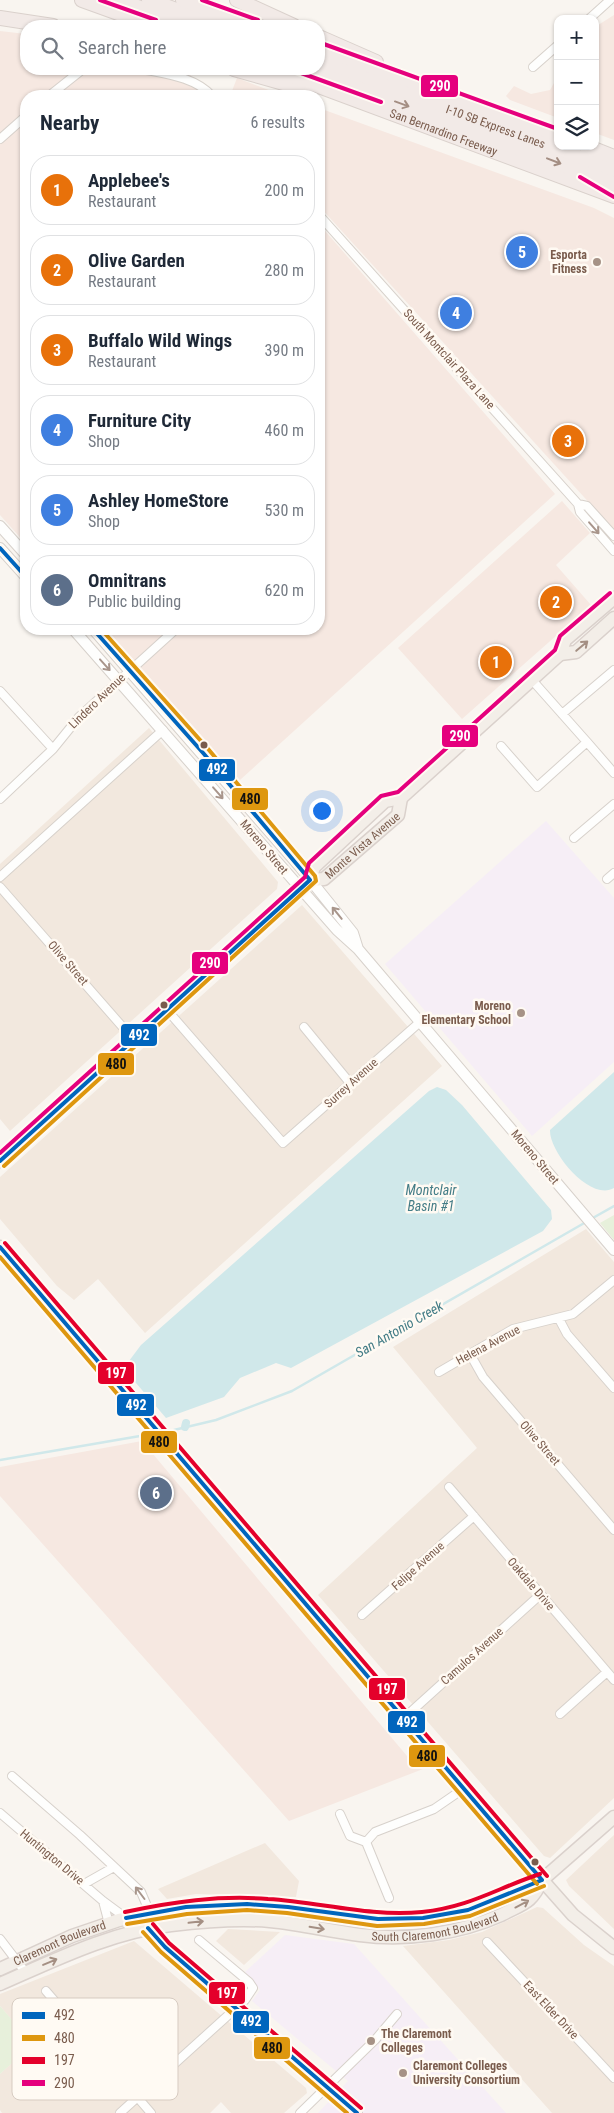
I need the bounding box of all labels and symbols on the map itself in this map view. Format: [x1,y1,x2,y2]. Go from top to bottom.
line badge: 290 [420,74,459,98]
text: 290 [429,78,451,94]
one-way arrow [393,100,409,109]
street label: I-10 SB Express Lanes [444,102,547,151]
street label: San Bernardino Freeway [388,106,499,159]
one-way arrow [546,157,561,166]
pin: 5 [506,233,538,271]
place label: Esporta Fitness [550,248,588,276]
marker: Esporta Fitness [591,256,603,268]
pin: 4 [440,294,472,332]
street label: South Montclair Plaza Lane [400,306,498,412]
pin: 3 [552,422,584,460]
one-way arrow [589,522,600,535]
pin: 2 [540,583,572,621]
one-way arrow [575,641,588,652]
pin: 1 [480,643,512,681]
one-way arrow [99,659,111,672]
street label: Lindero Avenue [66,670,128,731]
line badge: 290 [441,724,479,748]
text: 290 [449,728,471,744]
unlabelled marker [199,740,209,750]
line badge: 492 [198,758,236,782]
text: 492 [206,761,228,777]
one-way arrow [212,786,223,799]
line badge: 480 [231,787,269,811]
text: 480 [239,791,261,807]
your location [309,798,335,824]
street label: Monte Vista Avenue [322,809,403,882]
street label: Moreno Street [237,817,291,877]
one-way arrow [331,907,342,920]
street label: Olive Street [45,938,91,988]
line badge: 290 [191,951,229,975]
text: 290 [199,955,221,971]
place label: Moreno Elementary School [421,999,511,1027]
unlabelled marker [159,1000,169,1010]
marker: Moreno Elementary School [515,1007,527,1019]
line badge: 492 [120,1023,158,1047]
text: 492 [128,1027,150,1043]
line badge: 480 [97,1052,135,1076]
street label: Surrey Avenue [321,1055,381,1111]
text: 480 [105,1056,127,1072]
street label: Moreno Street [508,1127,562,1187]
water label: Montclair Basin #1 [406,1182,457,1214]
water label: San Antonio Creek [352,1297,446,1361]
street label: Helena Avenue [454,1322,523,1368]
line badge: 197 [97,1361,135,1385]
text: 197 [105,1365,127,1381]
line badge: 492 [116,1393,155,1417]
text: 492 [125,1397,147,1413]
street label: Olive Street [517,1418,563,1468]
line badge: 480 [140,1430,178,1454]
text: 480 [148,1434,170,1450]
pin: 6 [140,1474,172,1512]
street label: Felipe Avenue [389,1539,447,1593]
street label: Oakdale Drive [504,1555,558,1613]
street label: Camulos Avenue [438,1624,506,1688]
line badge: 197 [368,1677,406,1701]
text: 197 [376,1681,398,1697]
line badge: 492 [387,1710,426,1734]
text: 492 [396,1714,418,1730]
line badge: 480 [408,1744,446,1768]
text: 480 [416,1748,438,1764]
street label: Huntington Drive [17,1826,87,1888]
unlabelled marker [530,1857,540,1867]
one-way arrow [135,1886,145,1900]
one-way arrow [514,1899,529,1908]
street label: South Claremont Boulevard [371,1910,501,1944]
one-way arrow [188,1917,204,1927]
street label: Claremont Boulevard [11,1918,108,1969]
one-way arrow [309,1923,325,1933]
one-way arrow [42,1957,57,1967]
street label: East Elder Drive [521,1978,582,2042]
line badge: 197 [208,1981,246,2005]
text: 197 [216,1985,238,2001]
legend [12,1998,178,2100]
text: 492 [54,2007,75,2023]
line badge: 492 [232,2010,270,2034]
text: 492 [240,2013,262,2029]
place label: The Claremont Colleges [381,2027,452,2055]
text: 480 [54,2030,75,2046]
marker: The Claremont Colleges [365,2035,377,2047]
line badge: 480 [253,2036,291,2060]
text: 480 [261,2040,283,2056]
text: 197 [54,2052,75,2068]
place label: Claremont Colleges University Consortium [413,2059,520,2087]
marker: Claremont Colleges University Consortium [397,2067,409,2079]
text: 290 [54,2075,75,2091]

